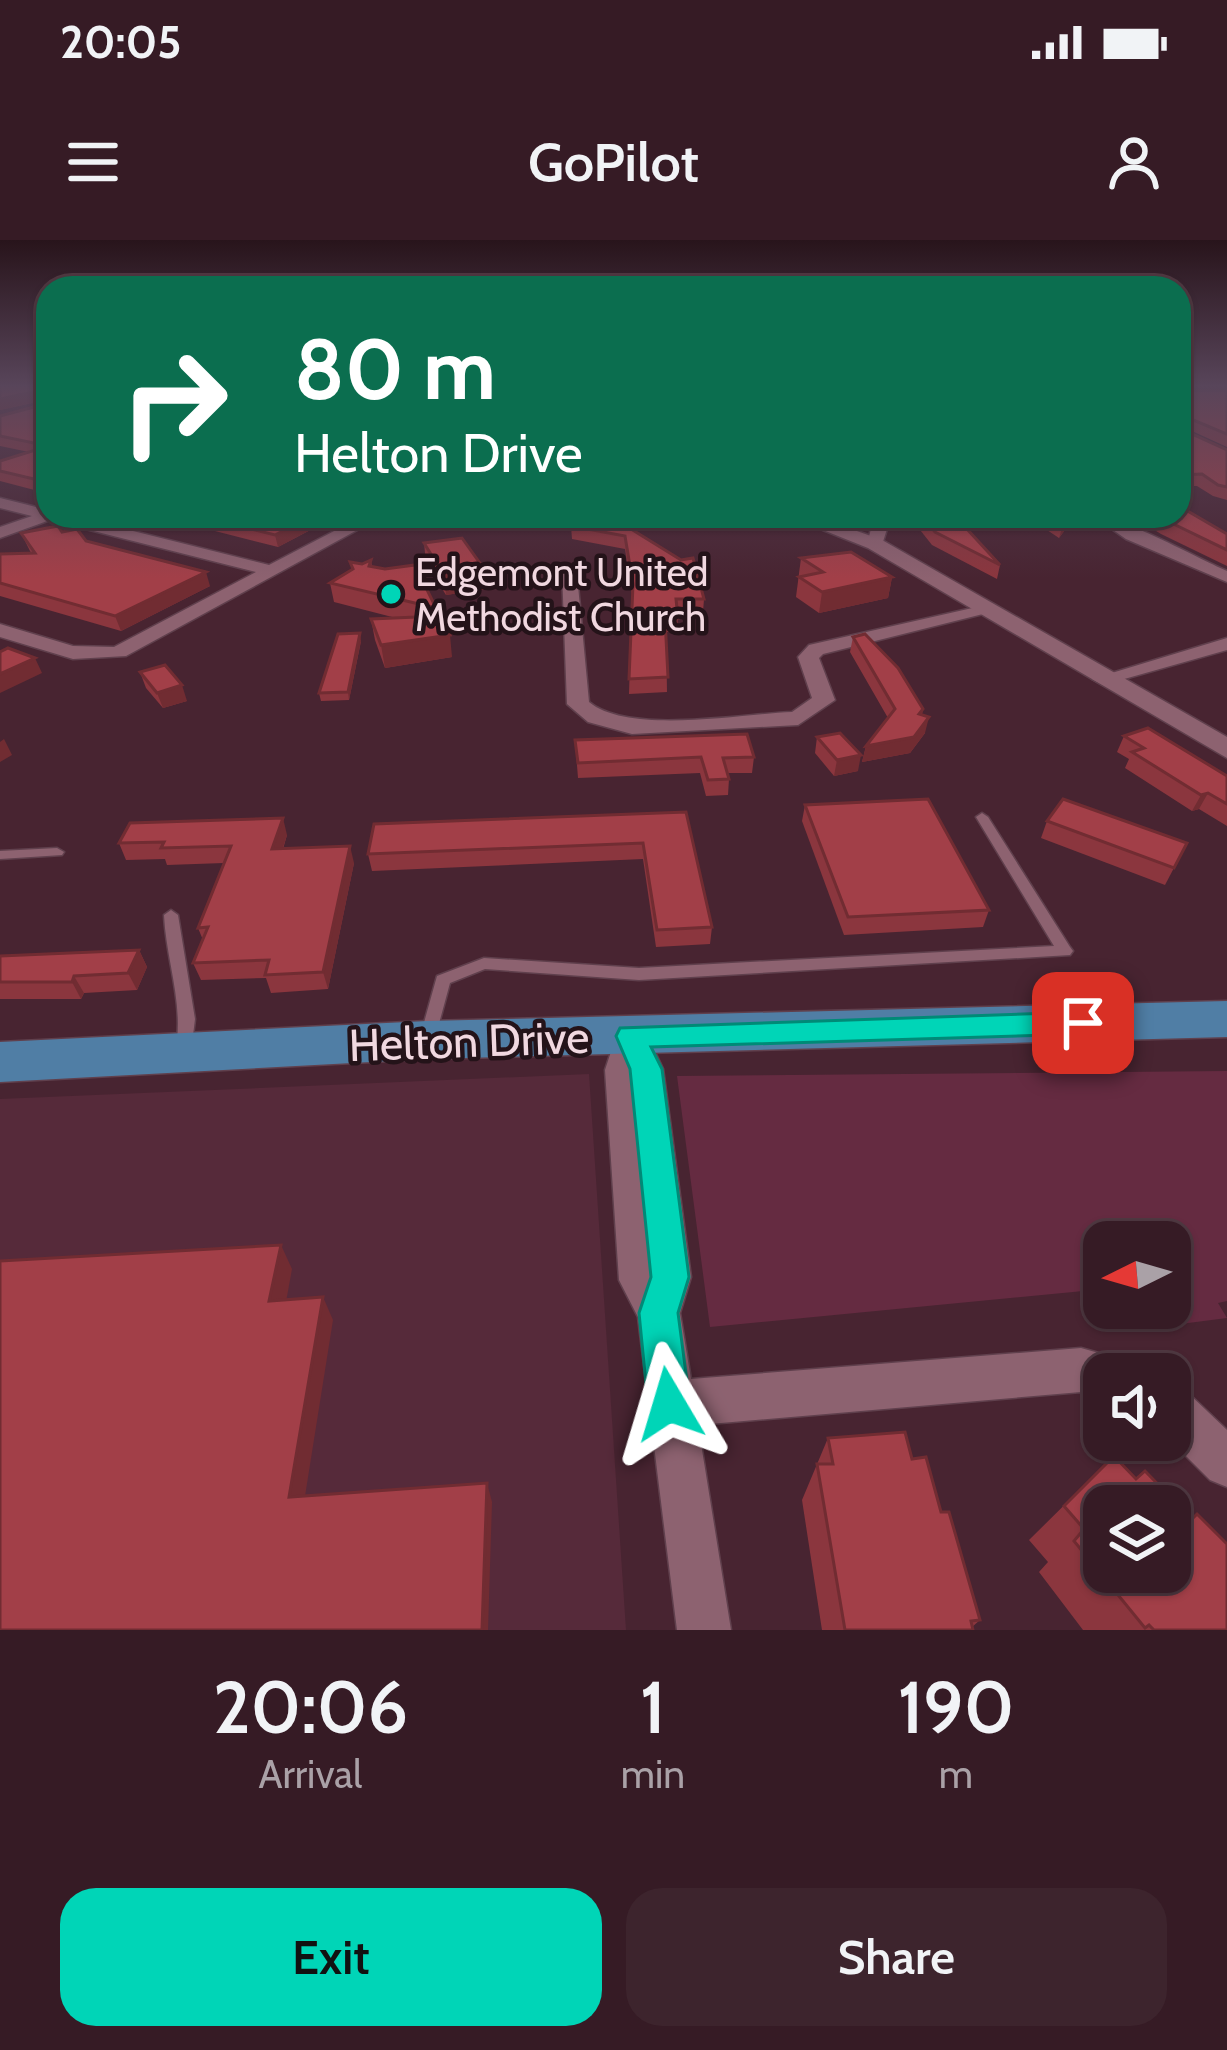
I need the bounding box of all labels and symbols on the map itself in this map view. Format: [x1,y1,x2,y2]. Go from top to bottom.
place label: Edgemont United Methodist Church [415,548,708,641]
marker: Edgemont United Methodist Church [378,581,404,607]
pin [1032,972,1134,1074]
street label: Helton Drive [348,1010,590,1072]
north arrow [1083,1221,1191,1329]
position arrow [606,1341,732,1467]

